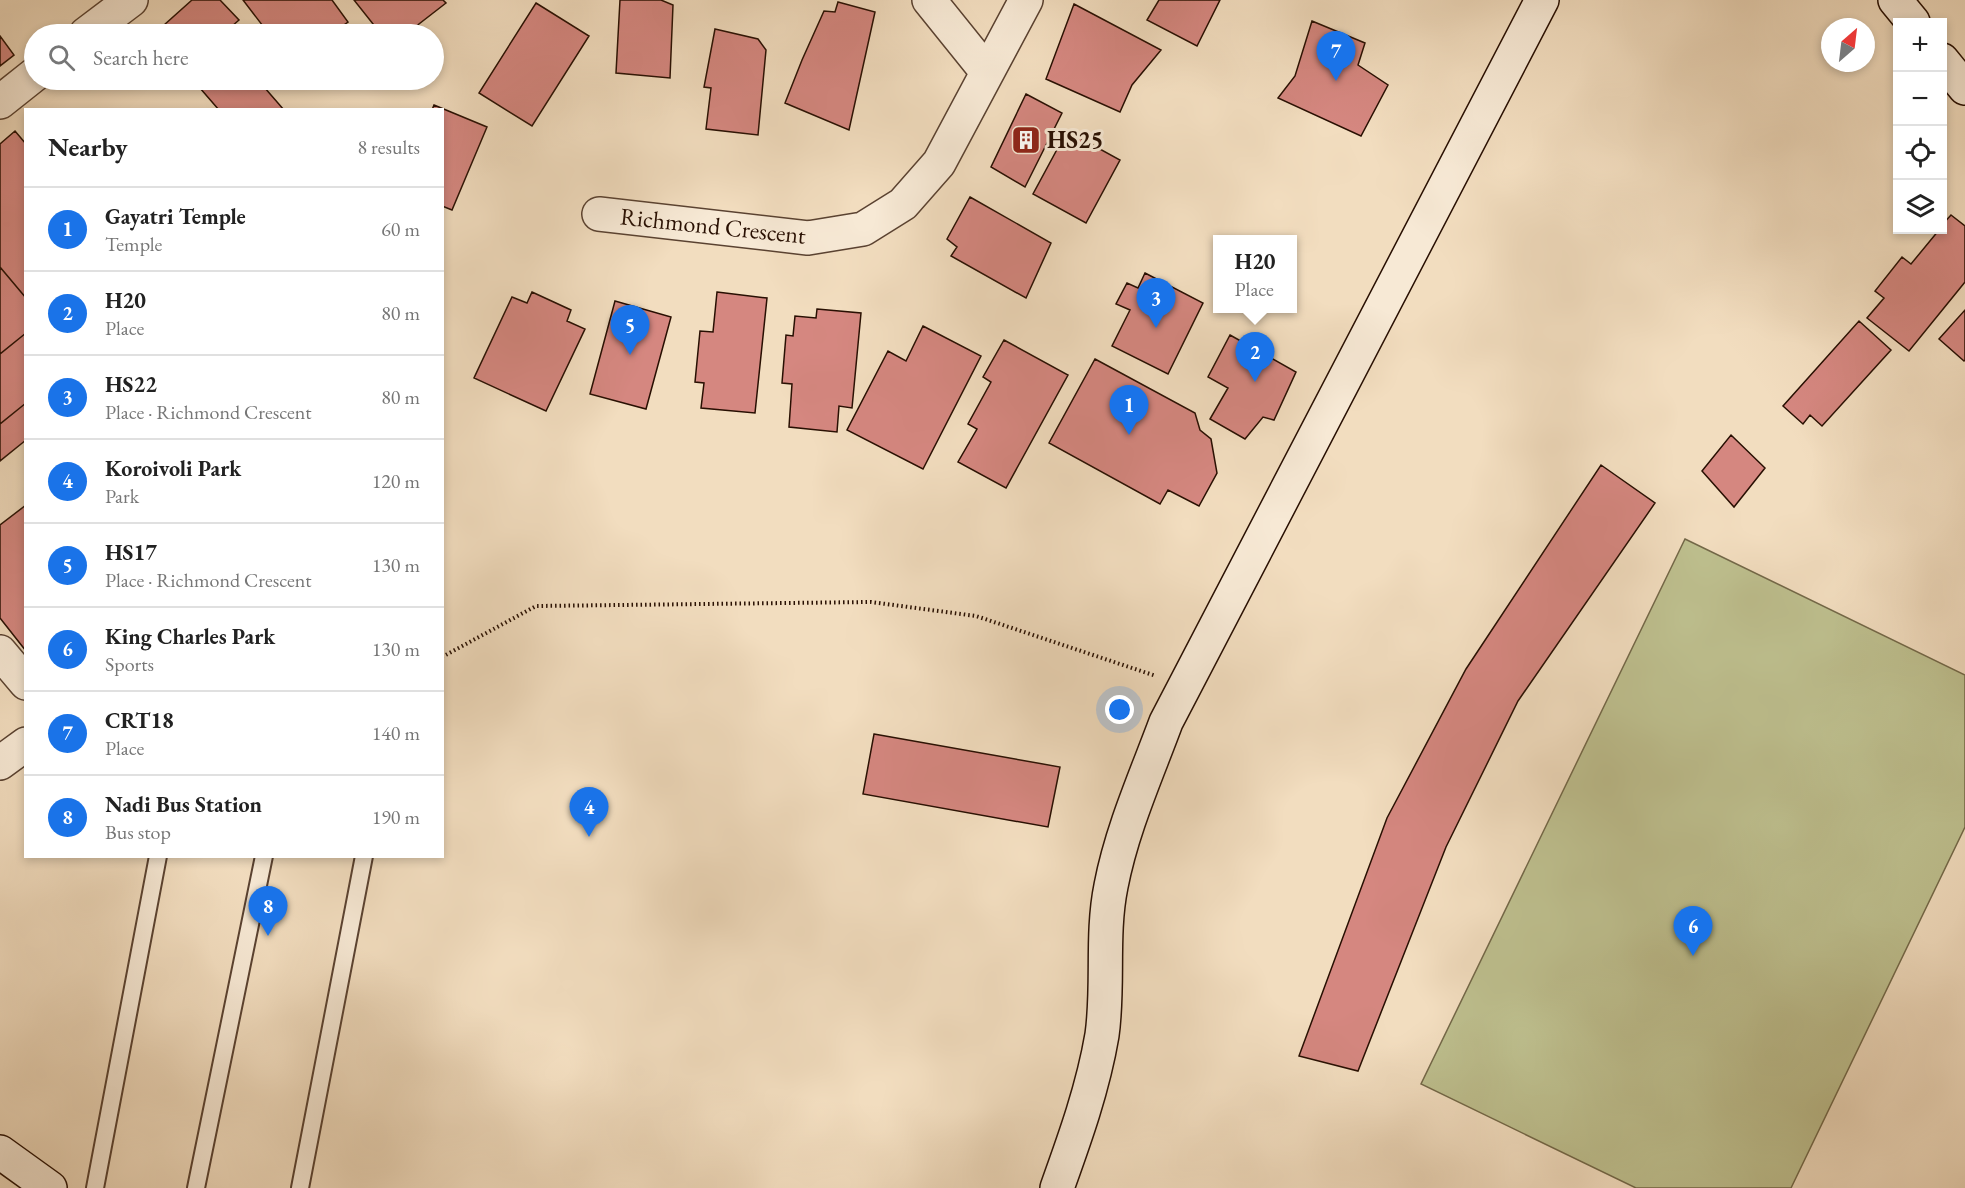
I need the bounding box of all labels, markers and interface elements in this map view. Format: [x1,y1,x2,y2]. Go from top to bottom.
north arrow [1821,18,1875,72]
map controls [1893,18,1947,234]
button: + [1893,18,1947,72]
search box [24,24,444,90]
pin: 7 [1316,32,1356,81]
icon: search [45,41,78,74]
text: Search here [93,43,188,72]
button: − [1893,72,1947,126]
building icon: HS25 [1010,124,1042,156]
place label: HS25 [1047,124,1103,155]
button: locate [1893,126,1947,180]
text: Nearby [48,130,128,164]
text: 8 results [357,134,420,160]
button: layers [1893,180,1947,234]
street label: Richmond Crescent [619,200,808,251]
text: Gayatri Temple [105,202,246,231]
text: 1 [62,216,73,242]
text: 60 m [381,216,420,242]
text: Temple [105,231,162,257]
popup [1213,235,1297,313]
text: H20 [1235,247,1275,276]
text: Place [1235,276,1274,302]
pin: 3 [1136,278,1176,328]
text: H20 [105,286,146,315]
text: 2 [62,300,73,326]
text: 80 m [381,300,420,326]
pin: 5 [610,306,650,355]
text: Place [105,315,144,341]
pin: 2 [1236,332,1274,382]
text: HS22 [105,370,157,399]
text: 3 [62,384,73,410]
text: 80 m [381,384,420,410]
pin: 1 [1110,386,1148,435]
text: Place · Richmond Crescent [105,399,312,425]
text: Koroivoli Park [105,454,241,483]
text: 4 [62,468,73,494]
text: 120 m [372,468,420,494]
text: Park [105,483,139,509]
text: HS17 [105,538,157,567]
text: 5 [62,552,73,578]
text: 130 m [372,552,420,578]
text: Place · Richmond Crescent [105,567,312,593]
text: King Charles Park [105,622,275,651]
text: 6 [62,636,73,662]
text: 130 m [372,636,420,662]
text: Sports [105,651,154,677]
your location [1105,695,1134,724]
text: CRT18 [105,706,174,735]
text: 7 [62,720,73,746]
text: 140 m [372,720,420,746]
text: Place [105,735,144,761]
pin: 4 [570,788,608,837]
text: Nadi Bus Station [105,790,262,819]
text: 8 [62,804,73,830]
text: 190 m [372,804,420,830]
text: Bus stop [105,819,171,845]
pin: 8 [248,886,288,936]
pin: 6 [1674,906,1712,956]

